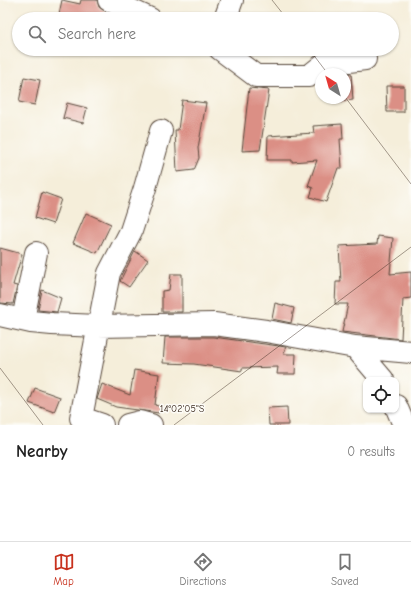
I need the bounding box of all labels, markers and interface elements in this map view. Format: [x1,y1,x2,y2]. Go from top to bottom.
search box [12,12,399,56]
icon: search [26,23,48,45]
text: Search here [58,25,136,43]
north arrow [315,68,351,104]
map controls [363,377,399,413]
button: locate [363,377,399,413]
text: 14°02'05"S [160,403,205,415]
text: Nearby [16,442,67,461]
text: 0 results [347,444,395,459]
tab: Map [53,551,75,588]
tab: Directions [180,551,226,588]
tab: Saved [331,551,358,588]

